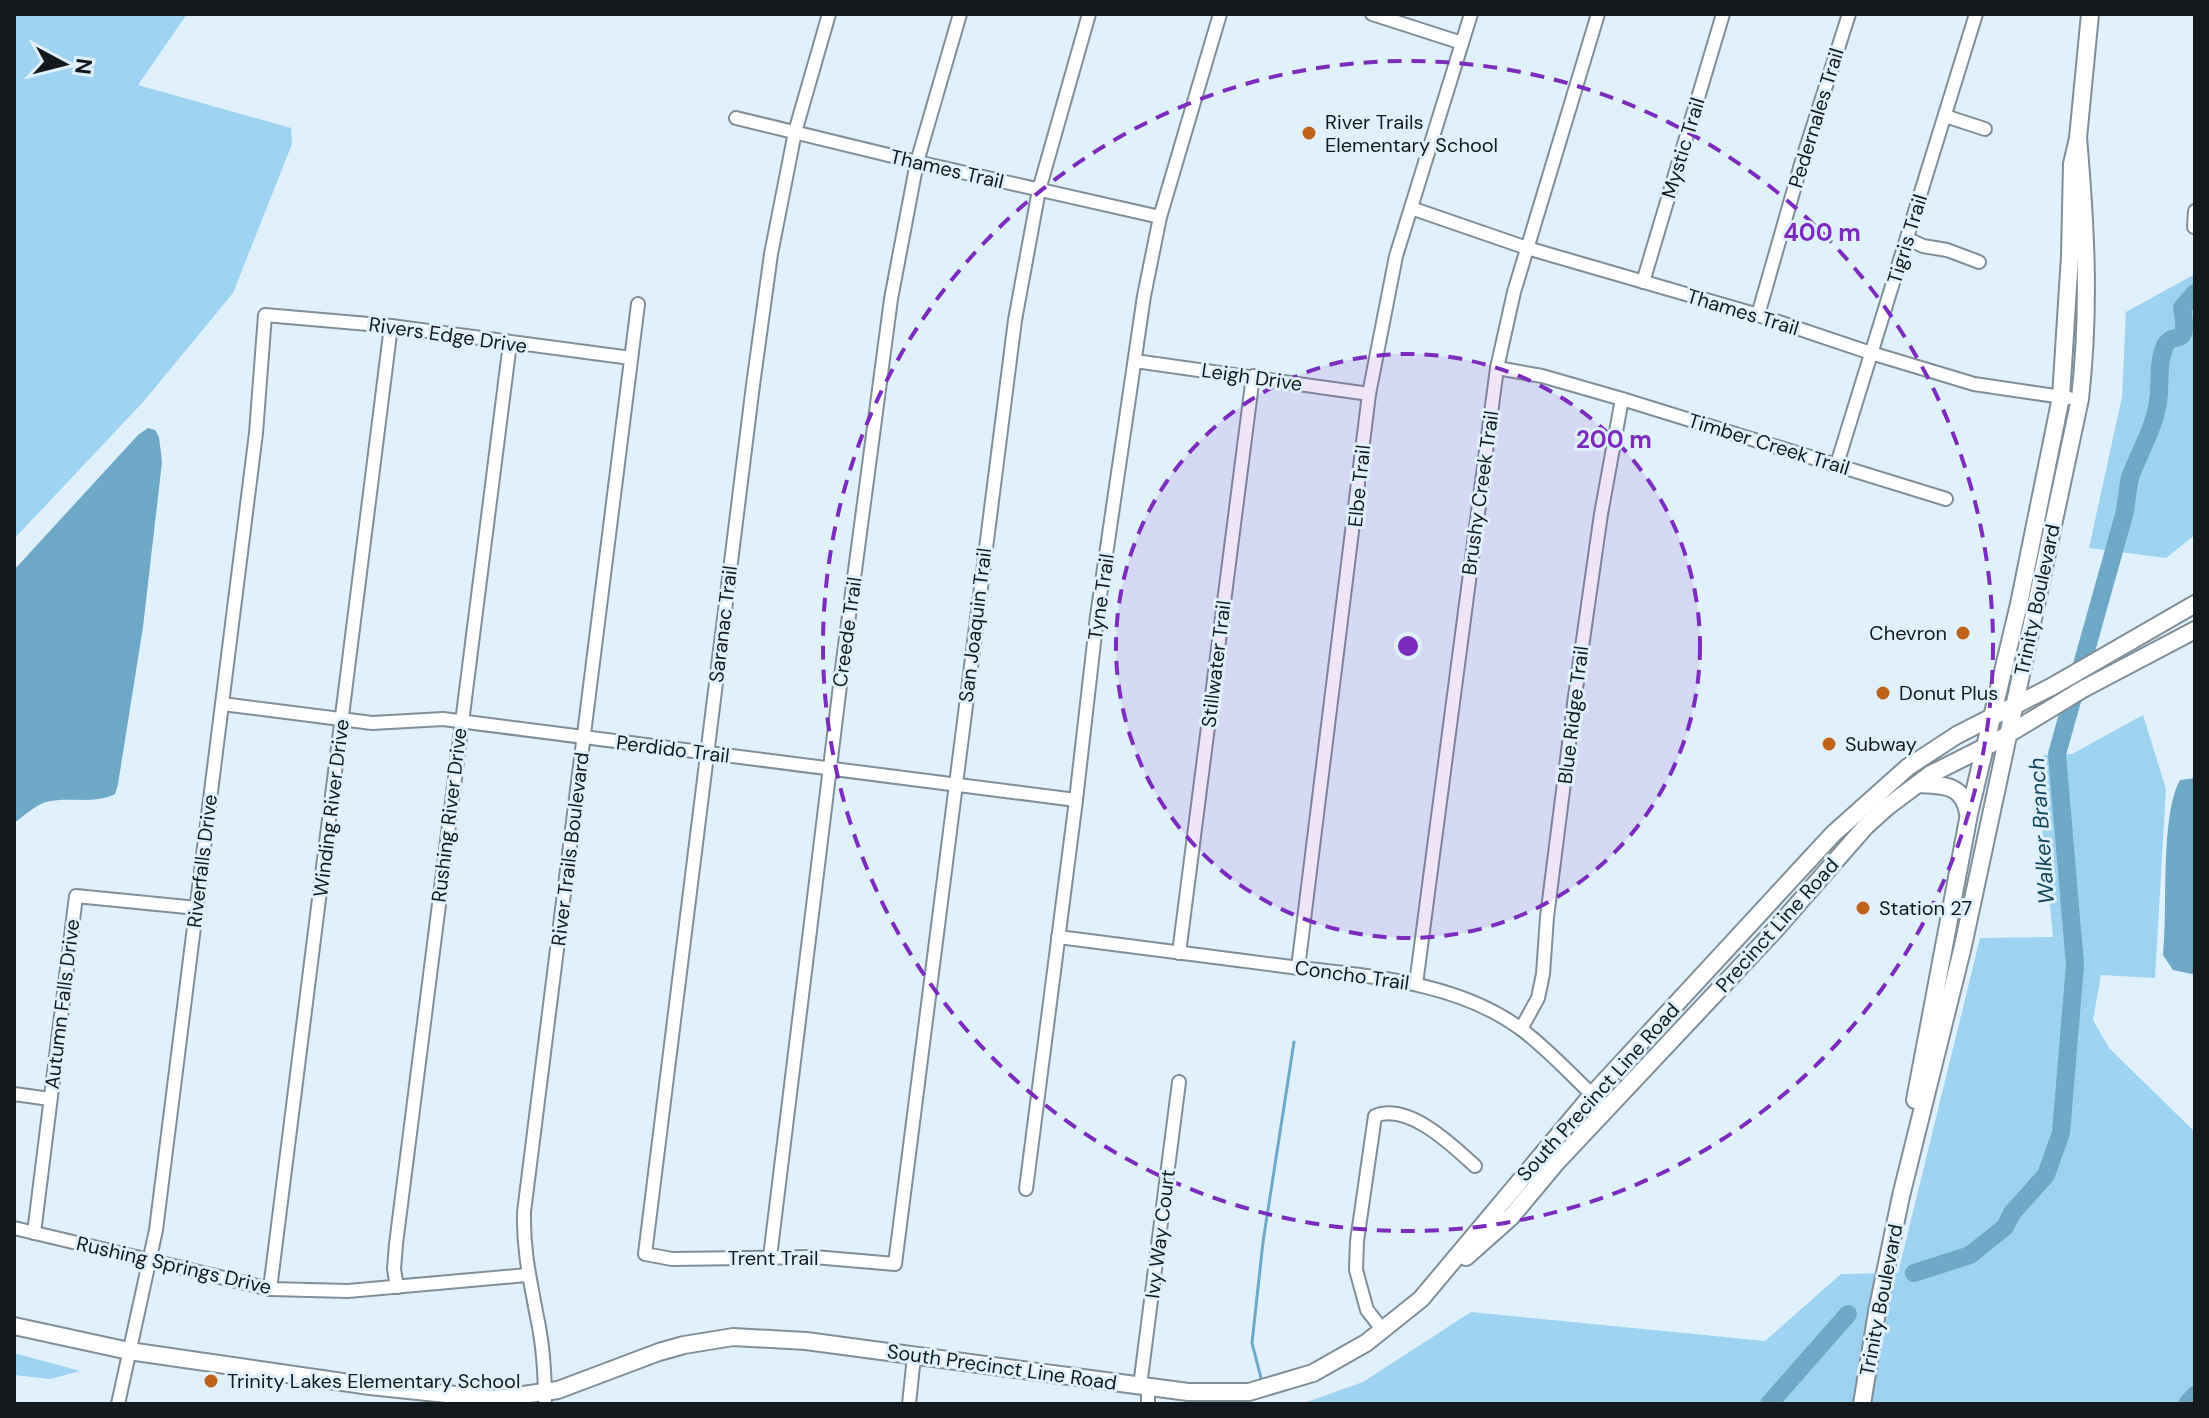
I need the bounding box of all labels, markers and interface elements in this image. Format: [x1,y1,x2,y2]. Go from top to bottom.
north arrow [24,24,104,104]
street label: Pedernales Trail [1782,45,1850,191]
text: N [68,57,99,76]
street label: Mystic Trail [1655,94,1711,202]
place label: River Trails Elementary School [1325,109,1498,158]
marker: River Trails Elementary School [1300,124,1318,142]
street label: Thames Trail [888,143,1006,195]
street label: Tigris Trail [1881,191,1933,287]
text: 400 m [1783,217,1861,248]
street label: Thames Trail [1684,283,1802,341]
street label: Rivers Edge Drive [367,311,529,359]
street label: Leigh Drive [1200,357,1304,397]
street label: Timber Creek Trail [1685,407,1853,481]
street label: Brushy Creek Trail [1456,409,1504,577]
text: 200 m [1576,424,1652,455]
street label: Elbe Trail [1342,444,1376,528]
street label: Trinity Boulevard [2008,522,2066,678]
street label: San Joaquin Trail [953,546,997,704]
street label: Tyne Trail [1082,552,1120,642]
street label: Saranac Trail [703,564,743,684]
street label: Creede Trail [826,575,868,689]
street label: Stillwater Trail [1195,599,1237,729]
place label: Chevron [1869,620,1947,646]
marker: Chevron [1954,624,1972,642]
centre of rings [1394,632,1422,660]
street label: Blue Ridge Trail [1552,644,1594,786]
place label: Donut Plus [1899,680,1998,706]
marker: Donut Plus [1874,684,1892,702]
street label: Winding River Drive [307,718,355,898]
street label: Rushing River Drive [425,726,473,904]
street label: Perdido Trail [615,729,731,769]
place label: Subway [1845,731,1917,757]
marker: Subway [1820,735,1838,753]
street label: River Trails Boulevard [545,751,595,947]
water label: Walker Branch [2022,757,2061,905]
street label: Riverfalls Drive [181,793,223,929]
street label: Precinct Line Road [1710,852,1844,998]
place label: Station 27 [1879,895,1972,921]
marker: Station 27 [1854,899,1872,917]
street label: Autumn Falls Drive [39,918,85,1090]
street label: Concho Trail [1293,954,1411,996]
street label: South Precinct Line Road [1511,997,1685,1187]
street label: Ivy Way Court [1139,1168,1181,1300]
street label: Trinity Boulevard [1854,1222,1908,1378]
street label: Rushing Springs Drive [74,1230,274,1300]
street label: Trent Trail [728,1245,818,1271]
street label: South Precinct Line Road [885,1338,1119,1396]
place label: Trinity Lakes Elementary School [227,1368,520,1394]
marker: Trinity Lakes Elementary School [202,1372,220,1390]

